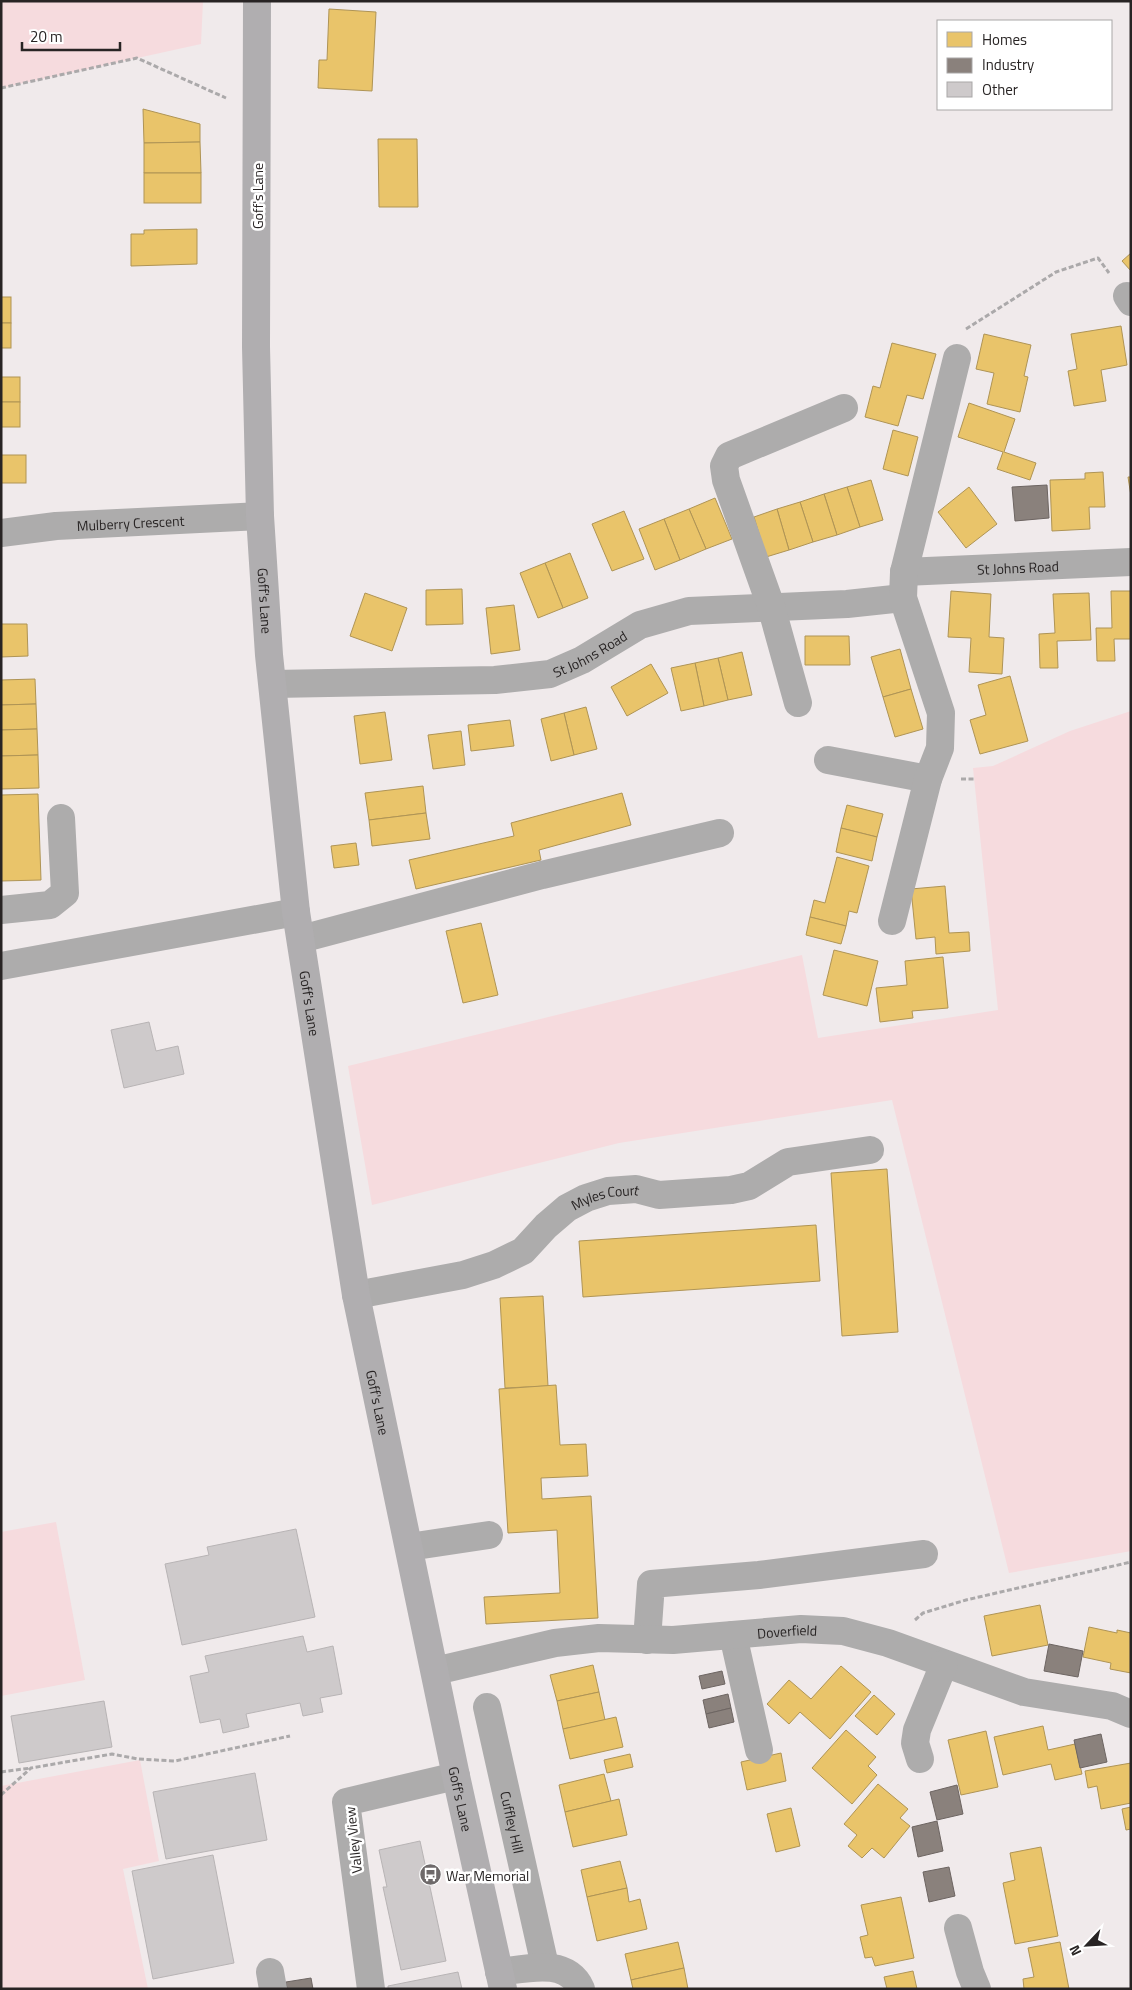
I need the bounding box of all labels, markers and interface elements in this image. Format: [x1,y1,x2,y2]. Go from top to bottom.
scale bar [22,20,120,52]
legend [937,20,1112,110]
text: 20 m [30,25,63,48]
text: Homes [982,28,1027,51]
text: Industry [982,53,1034,76]
text: Other [982,78,1018,101]
street label: Goff's Lane [247,163,268,229]
street label: Mulberry Crescent [76,509,185,535]
street label: St Johns Road [977,555,1059,579]
street label: Goff's Lane [253,567,278,634]
street label: St Johns Road [549,625,631,682]
street label: Goff's Lane [295,969,326,1037]
street label: Myles Court [567,1178,642,1215]
street label: Goff's Lane [361,1368,395,1437]
street label: Doverfield [756,1618,818,1643]
street label: Goff's Lane [444,1764,478,1833]
street label: Cuffley Hill [496,1789,530,1855]
street label: Valley View [339,1805,367,1874]
bus stop icon: War Memorial [418,1863,442,1887]
place label: War Memorial [446,1865,529,1886]
north arrow [1062,1920,1112,1970]
text: N [1063,1942,1086,1960]

